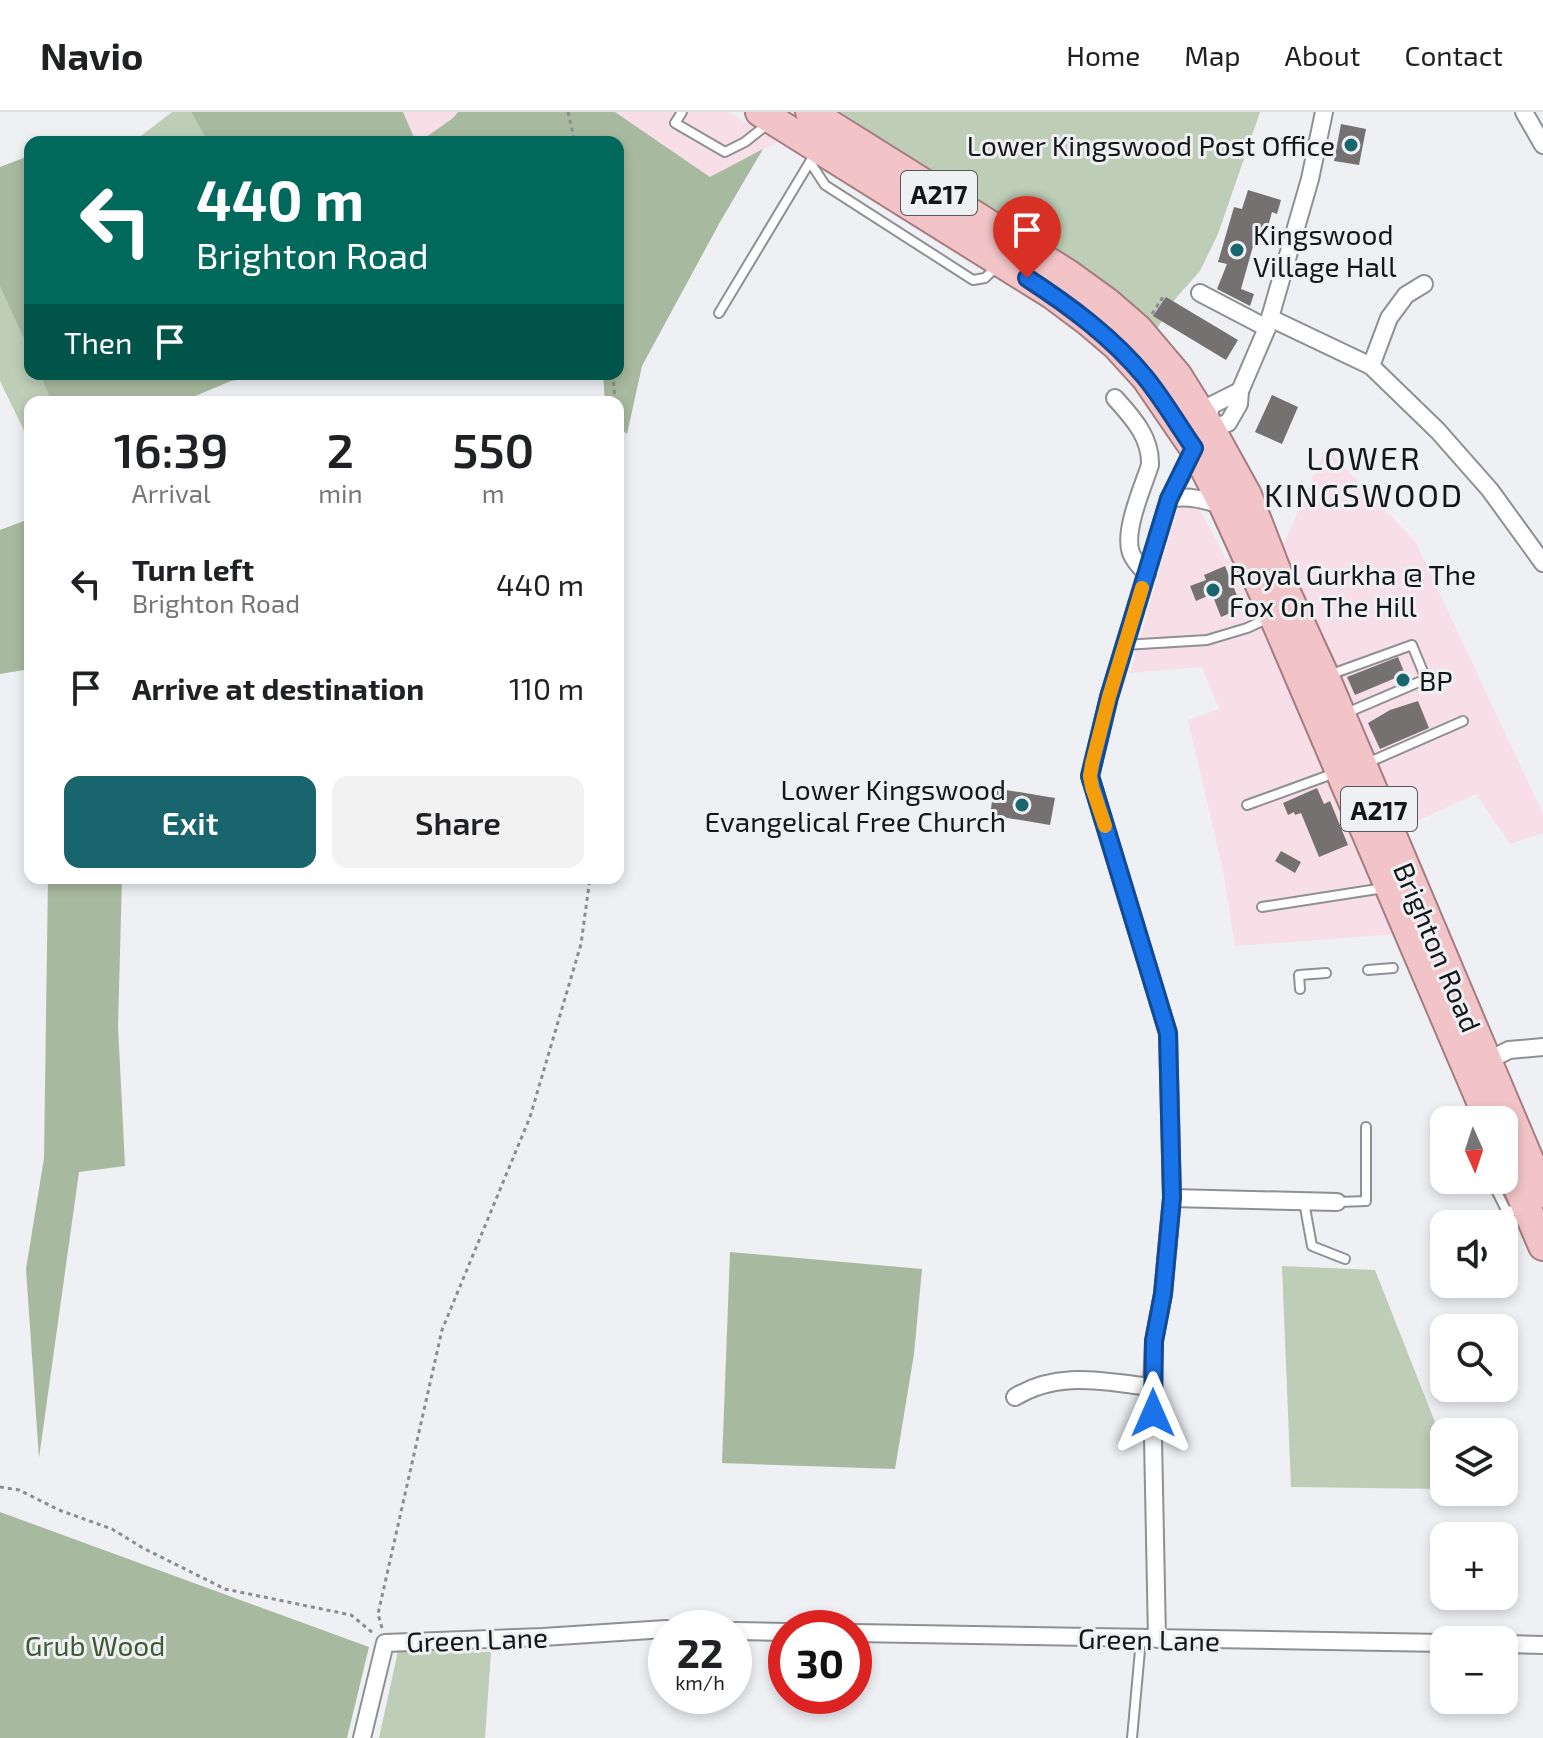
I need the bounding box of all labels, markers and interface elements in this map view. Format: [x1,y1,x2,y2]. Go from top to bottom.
text: Navio [40,32,143,78]
text: Home [1066,38,1140,72]
text: Map [1184,38,1241,72]
text: About [1285,38,1360,72]
text: Contact [1404,38,1503,72]
place label: Lower Kingswood Post Office [967,128,1335,162]
marker: Lower Kingswood Post Office [1342,136,1360,154]
text: 440 m [196,165,364,232]
icon: left [64,168,168,272]
road number: A217 [901,171,977,215]
pin [993,196,1061,278]
icon: arrive [1005,208,1049,252]
place label: Kingswood Village Hall [1253,217,1397,283]
text: Brighton Road [196,233,429,276]
marker: Kingswood Village Hall [1228,241,1246,259]
icon: arrive [148,320,192,364]
text: Then [64,324,132,360]
text: 16:39 [114,420,229,478]
text: 2 [327,420,354,478]
text: 550 [452,420,534,478]
district label: LOWER KINGSWOOD [1264,438,1464,513]
text: Arrival [132,477,211,508]
text: min [318,477,363,508]
text: m [482,477,505,508]
text: Turn left [132,551,254,587]
place label: Royal Gurkha @ The Fox On The Hill [1229,557,1476,623]
icon: left [64,562,108,606]
text: 440 m [496,566,584,602]
marker: Royal Gurkha @ The Fox On The Hill [1204,581,1222,599]
text: Brighton Road [132,587,300,618]
place label: BP [1419,663,1453,697]
icon: arrive [64,666,108,710]
text: Arrive at destination [132,670,424,706]
text: 110 m [509,670,584,706]
marker: BP [1394,671,1412,689]
place label: Lower Kingswood Evangelical Free Church [704,772,1006,838]
button: Exit [64,776,316,868]
button: Share [332,776,584,868]
road number: A217 [1341,787,1417,831]
marker: Lower Kingswood Evangelical Free Church [1013,796,1031,814]
street label: Brighton Road [1387,857,1489,1037]
north arrow [1430,1106,1518,1194]
map controls [1430,1106,1518,1714]
button: sound [1430,1210,1518,1298]
button: search [1430,1314,1518,1402]
position arrow [1111,1371,1195,1455]
button: layers [1430,1418,1518,1506]
button: + [1430,1522,1518,1610]
speed limit sign: 30 [768,1610,872,1714]
street label: Green Lane [405,1620,549,1658]
street label: Green Lane [1078,1621,1220,1657]
button: − [1430,1626,1518,1714]
park label: Grub Wood [25,1628,165,1662]
text: 22 [677,1628,723,1676]
text: km/h [675,1670,725,1694]

